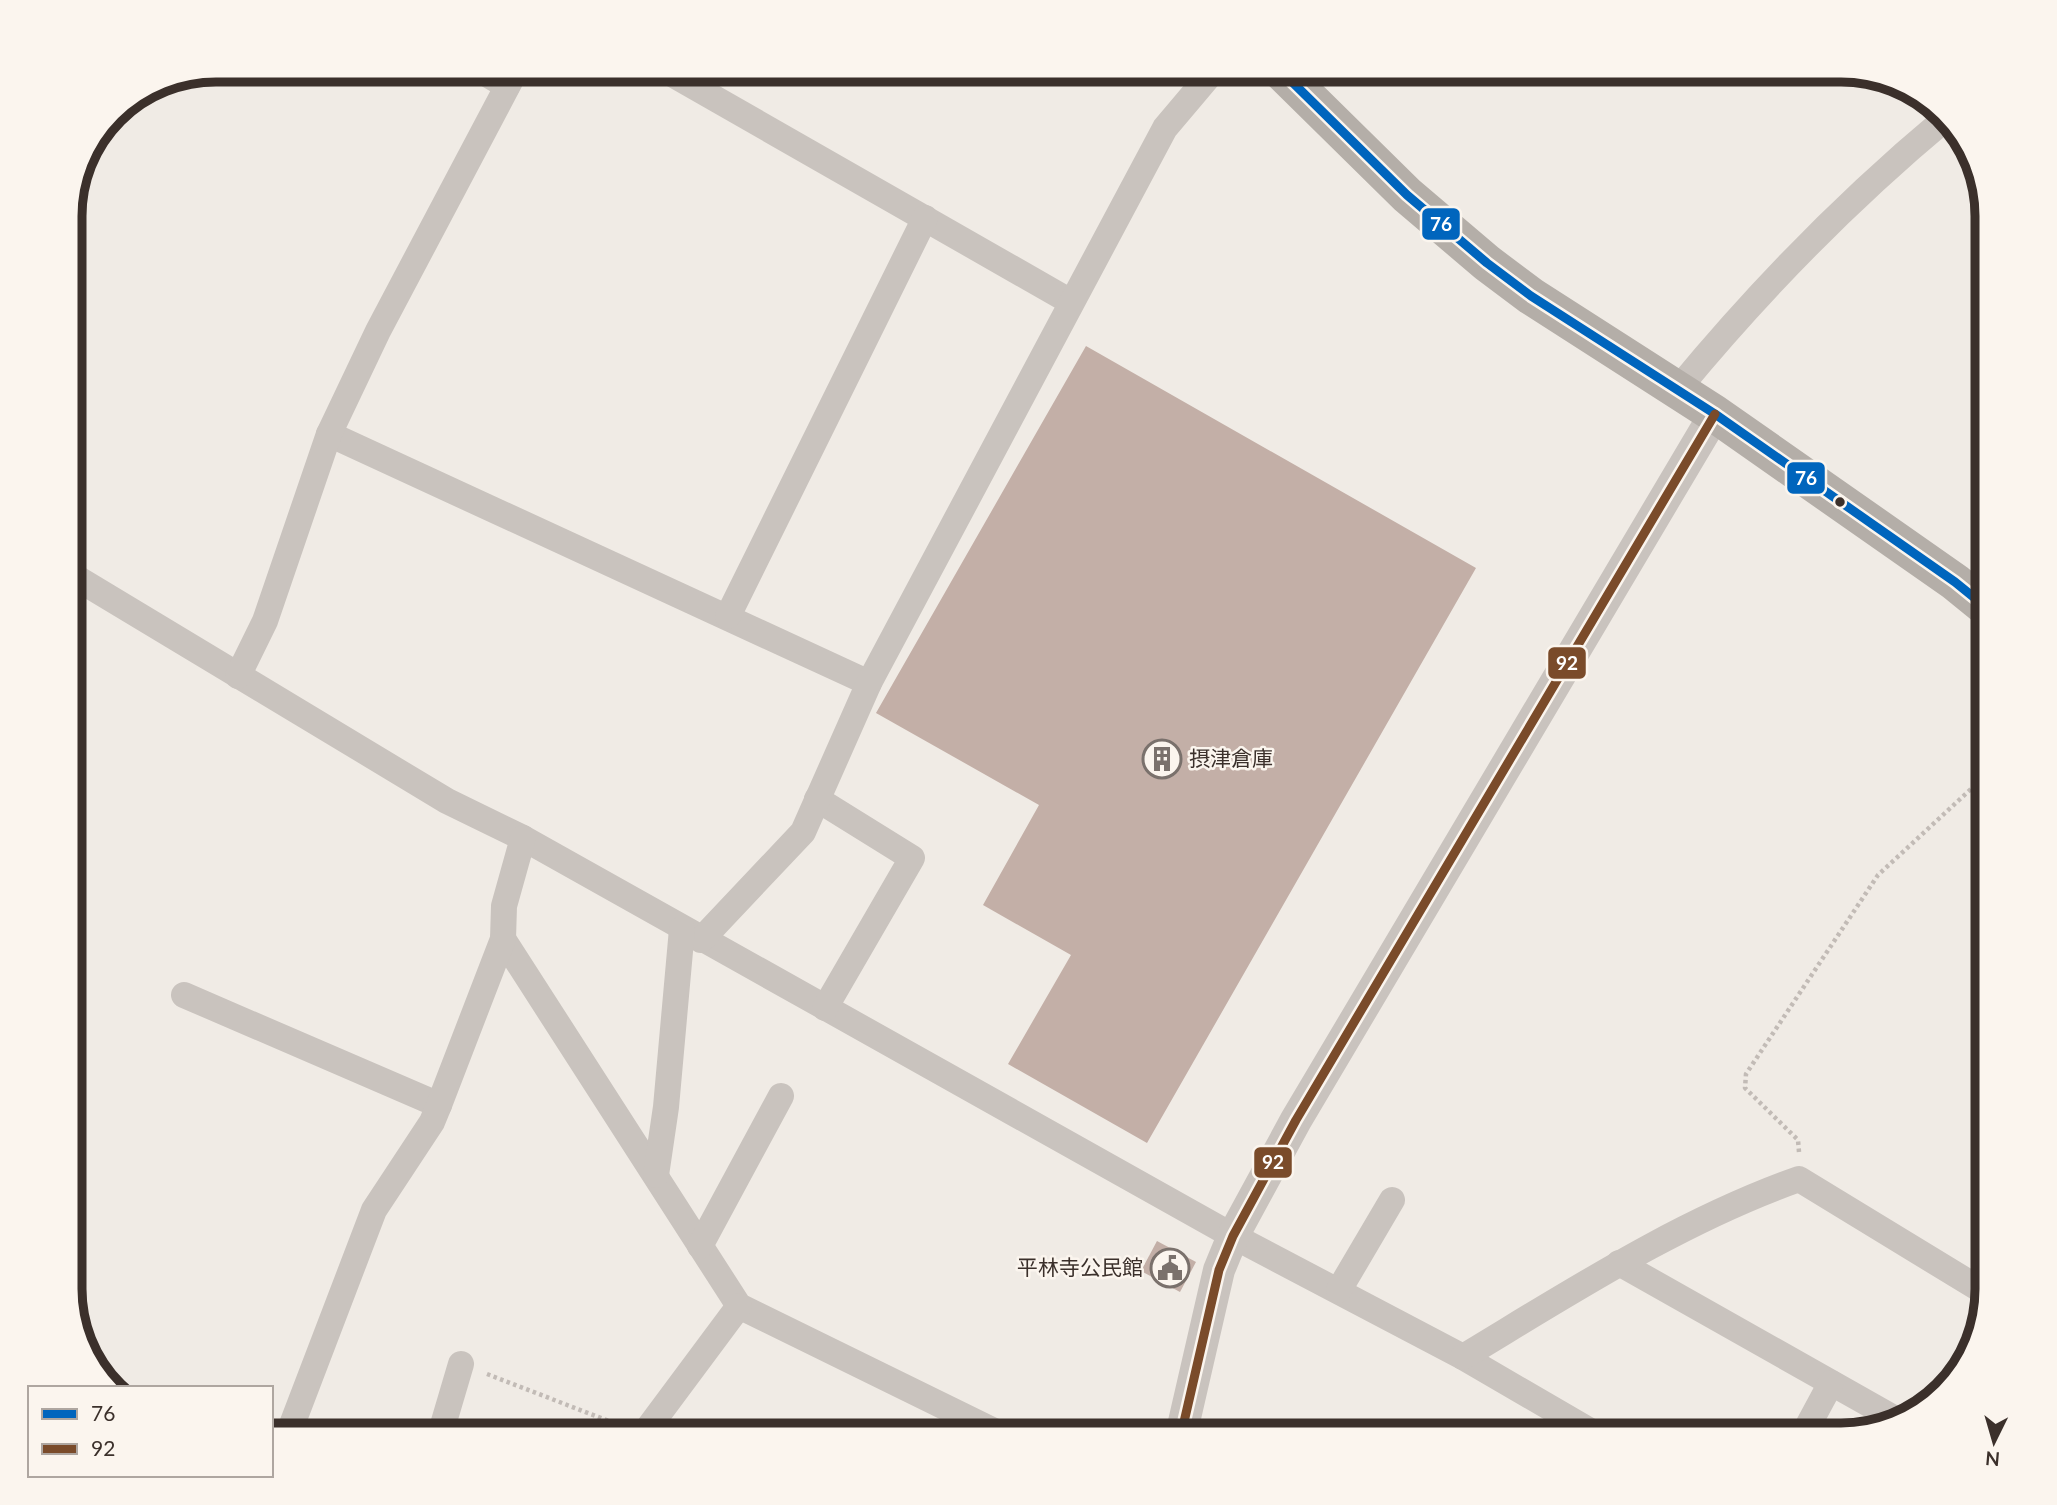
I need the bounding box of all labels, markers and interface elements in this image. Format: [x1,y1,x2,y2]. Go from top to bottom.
line badge: 76 [1421,207,1461,241]
text: 76 [1430,212,1452,235]
line badge: 76 [1786,461,1826,495]
text: 76 [1795,466,1817,489]
unlabelled marker [1833,495,1847,509]
line badge: 92 [1547,646,1587,680]
text: 92 [1556,651,1578,674]
building icon: 摂津倉庫 [1141,738,1183,780]
place label: 摂津倉庫 [1189,745,1273,770]
line badge: 92 [1253,1146,1293,1179]
text: 92 [1262,1150,1284,1173]
public building icon: 平林寺公民館 [1149,1247,1191,1289]
place label: 平林寺公民館 [1017,1254,1143,1279]
legend [28,1386,273,1477]
text: 76 [91,1400,115,1425]
north arrow [1959,1407,2029,1477]
text: 92 [91,1435,115,1460]
text: N [1984,1447,2001,1472]

